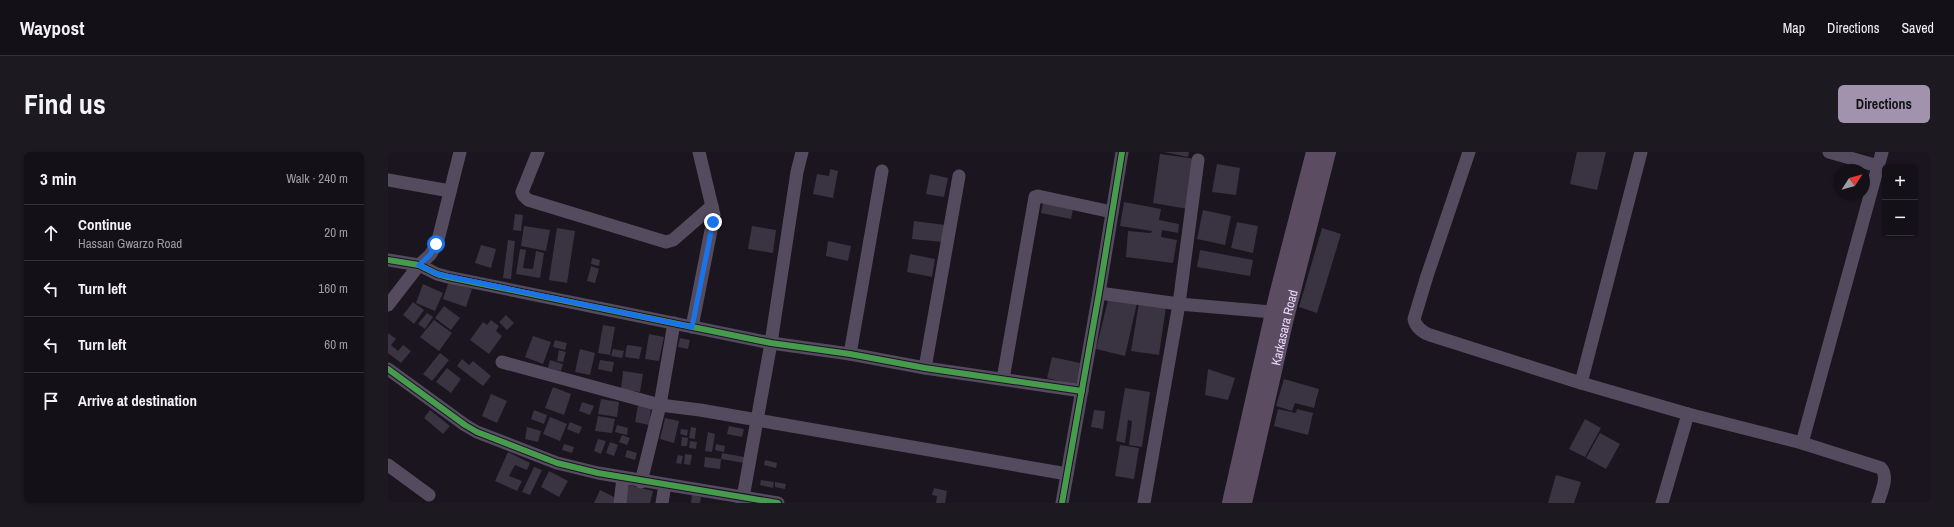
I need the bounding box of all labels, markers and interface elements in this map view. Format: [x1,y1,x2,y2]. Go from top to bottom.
text: Waypost [20,15,84,41]
text: Map [1783,19,1805,37]
text: Directions [1827,19,1879,37]
text: Saved [1901,19,1934,37]
text: Find us [24,85,106,123]
button: Directions [1838,85,1930,123]
north arrow [1834,164,1870,200]
map controls [1882,164,1918,236]
button: + [1882,164,1918,200]
text: 3 min [40,167,76,190]
text: Walk · 240 m [286,170,348,187]
button: − [1882,200,1918,236]
route end [704,213,722,231]
text: Continue [78,214,131,235]
icon: ahead [40,222,62,244]
text: 20 m [324,224,348,241]
text: Hassan Gwarzo Road [78,235,182,252]
route start [427,235,445,253]
icon: left [40,278,62,300]
text: Turn left [78,278,126,299]
text: 160 m [318,280,348,297]
street label: Karkasara Road [1267,288,1302,367]
icon: left [40,334,62,356]
text: Turn left [78,334,126,355]
text: 60 m [324,336,348,353]
icon: arrive [40,390,62,412]
text: Arrive at destination [78,390,197,411]

